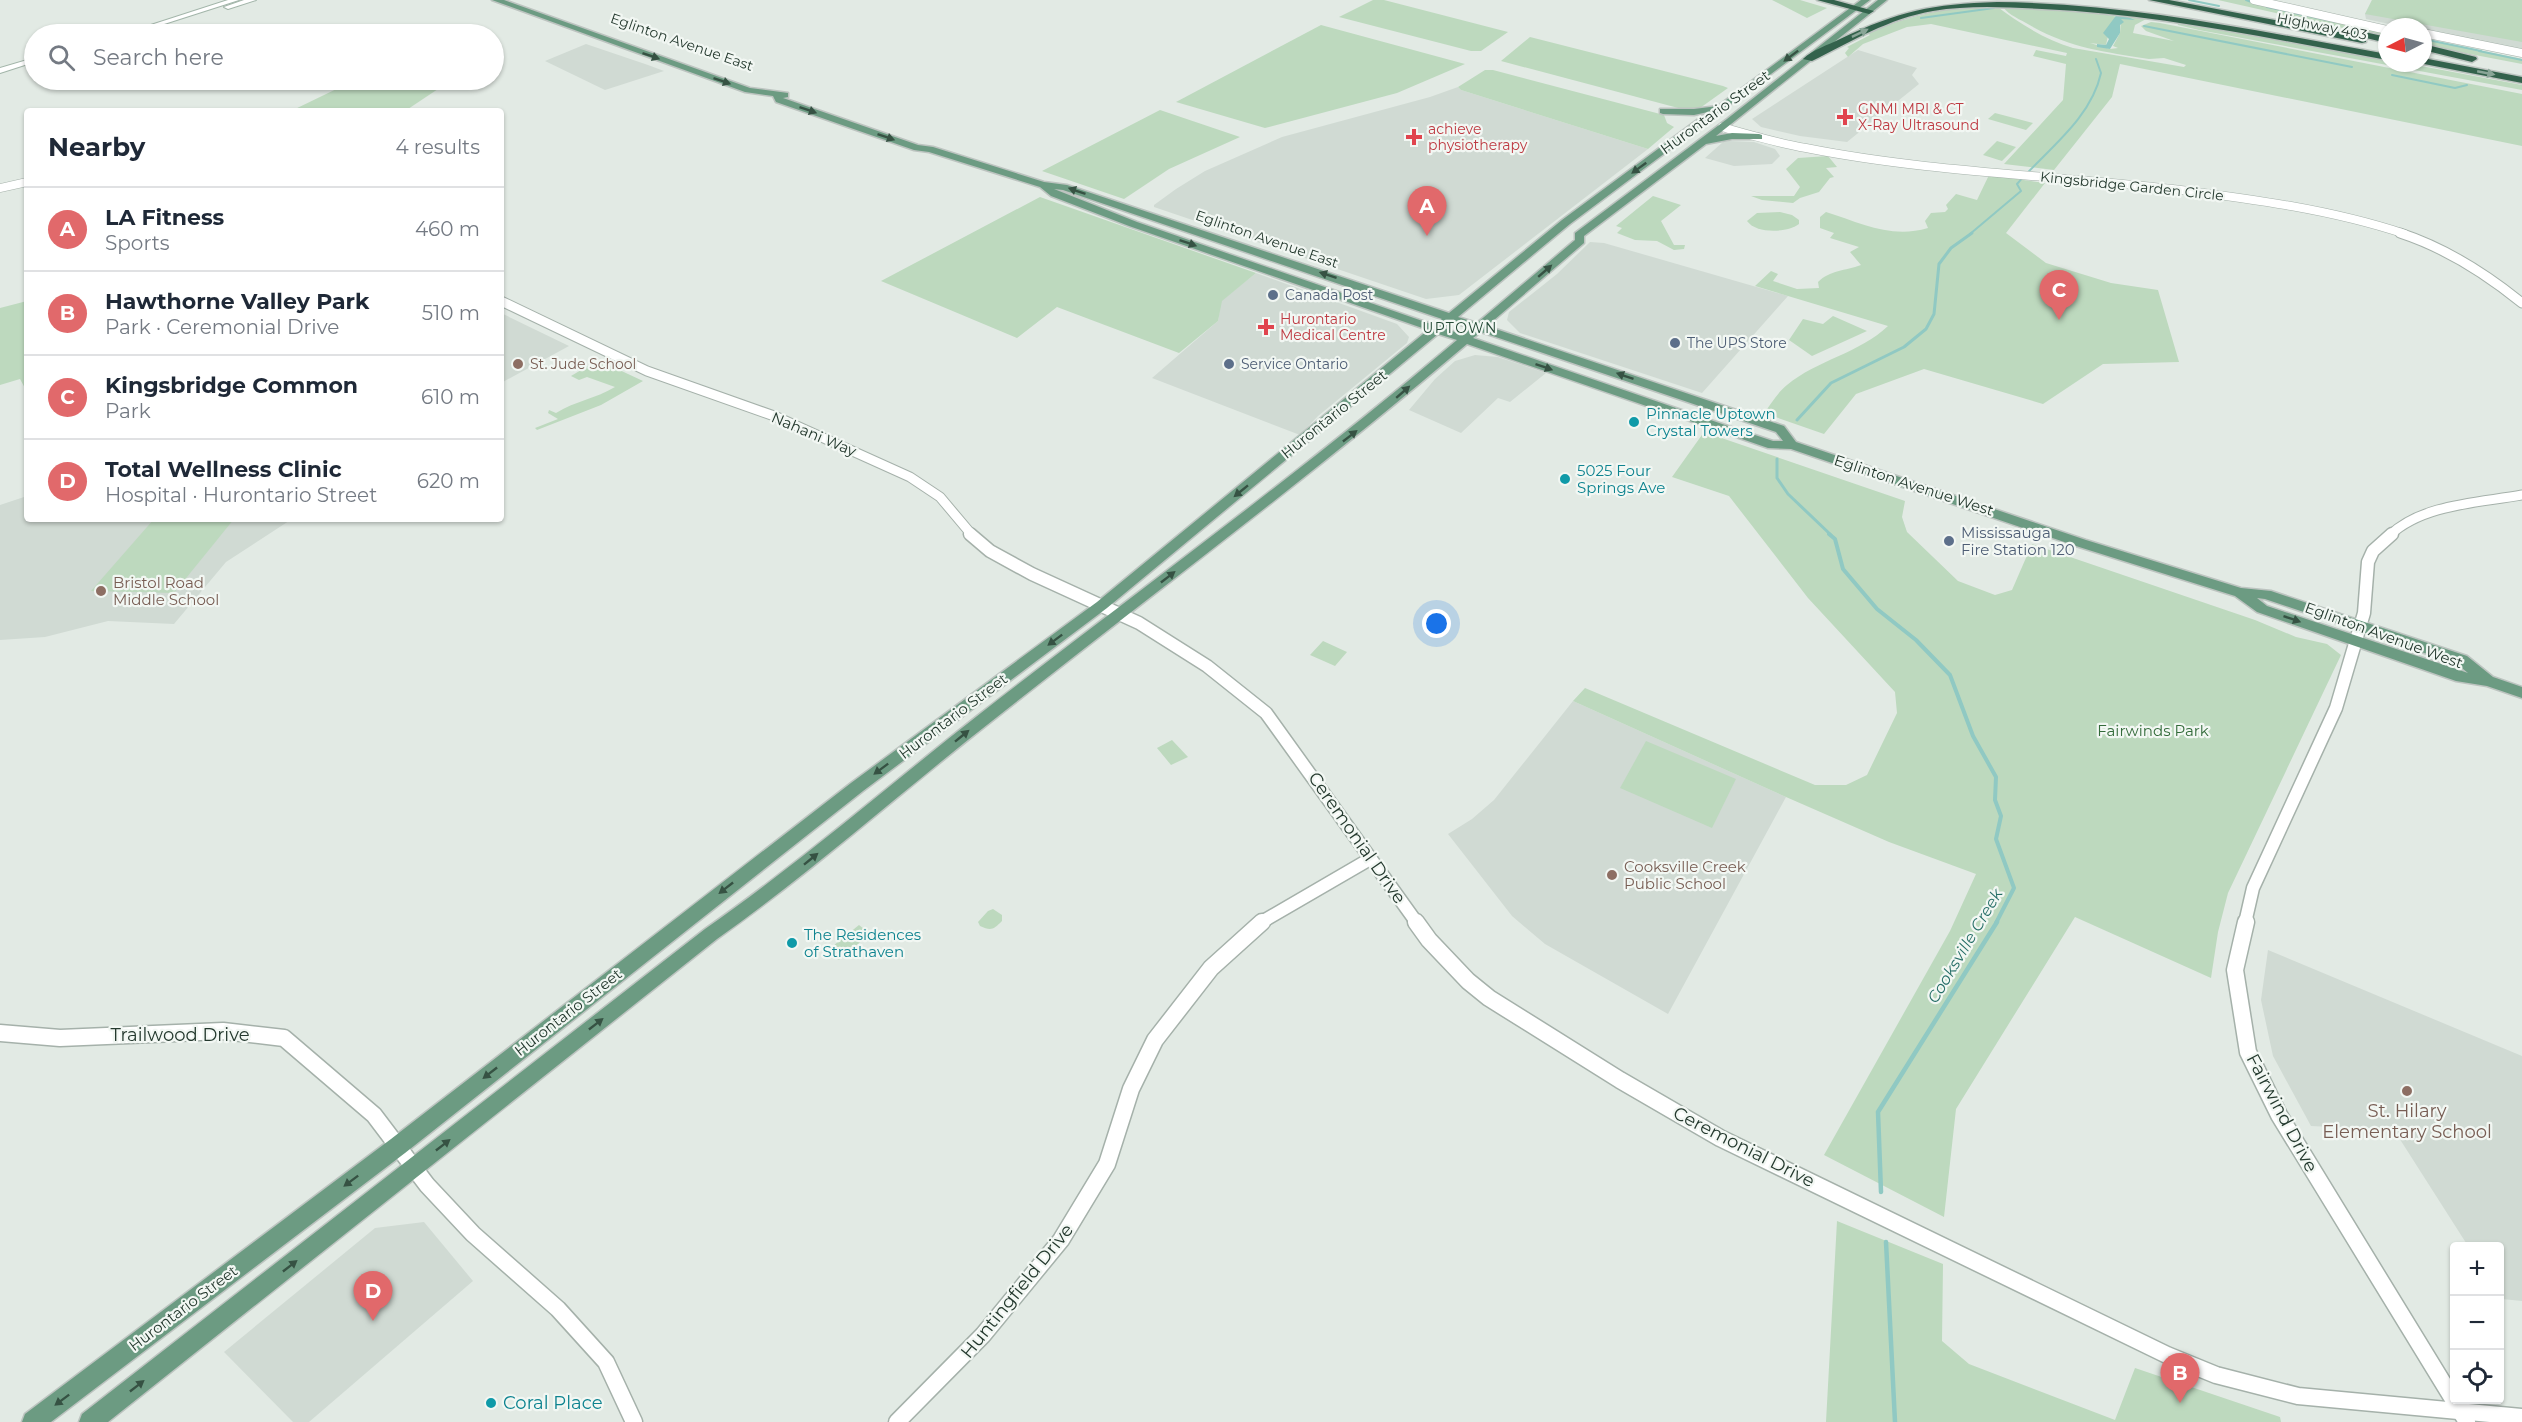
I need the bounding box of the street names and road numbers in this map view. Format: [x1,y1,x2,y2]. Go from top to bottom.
street label: Highway 403 [2275,8,2369,44]
street label: Eglinton Avenue East [608,9,756,75]
street label: Hurontario Street [1656,66,1774,158]
street label: Kingsbridge Garden Circle [2039,167,2225,205]
street label: Eglinton Avenue East [1193,206,1341,272]
street label: Hurontario Street [1277,365,1391,463]
street label: Nahani Way [769,408,860,461]
street label: Eglinton Avenue West [1832,450,1996,520]
street label: Eglinton Avenue West [2302,598,2466,672]
street label: Hurontario Street [895,669,1011,763]
street label: Ceremonial Drive [1303,768,1411,908]
street label: Hurontario Street [511,964,625,1060]
street label: Trailwood Drive [110,1024,250,1046]
street label: Fairwind Drive [2242,1050,2322,1176]
street label: Ceremonial Drive [1670,1102,1819,1192]
street label: Huntingfield Drive [956,1219,1078,1363]
street label: Hurontario Street [125,1261,241,1355]

